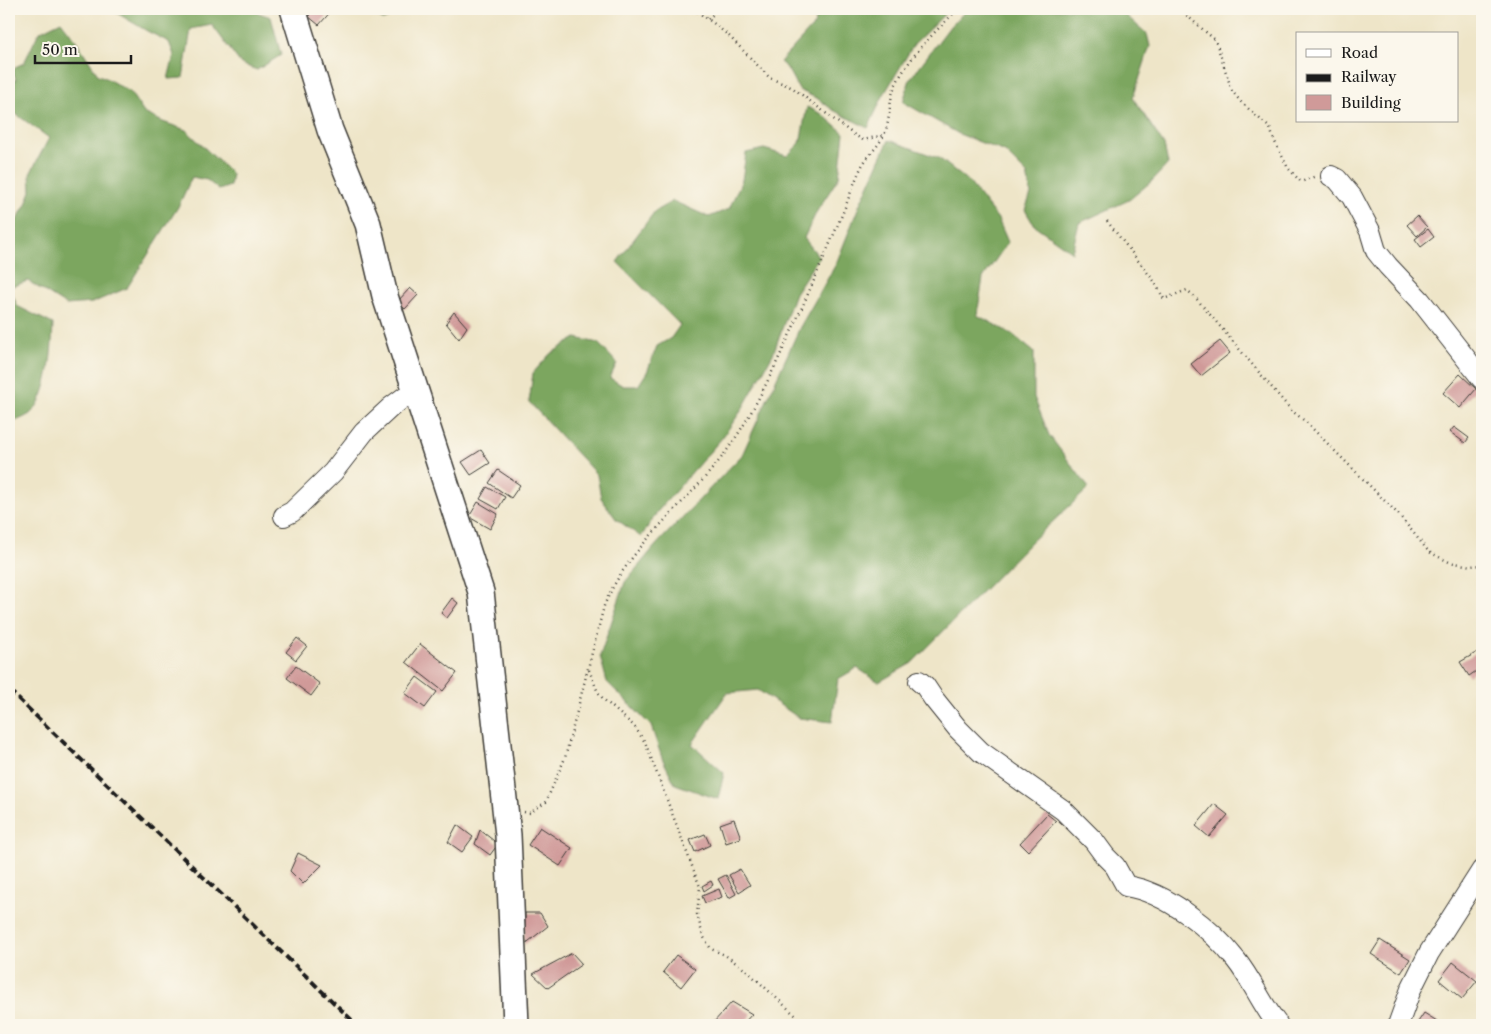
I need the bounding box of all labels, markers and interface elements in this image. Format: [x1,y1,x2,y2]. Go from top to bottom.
scale bar [35,32,131,64]
legend [1296,32,1458,122]
text: 50 m [42,40,78,59]
text: Road [1341,43,1378,62]
text: Railway [1341,67,1397,86]
text: Building [1341,93,1401,112]

